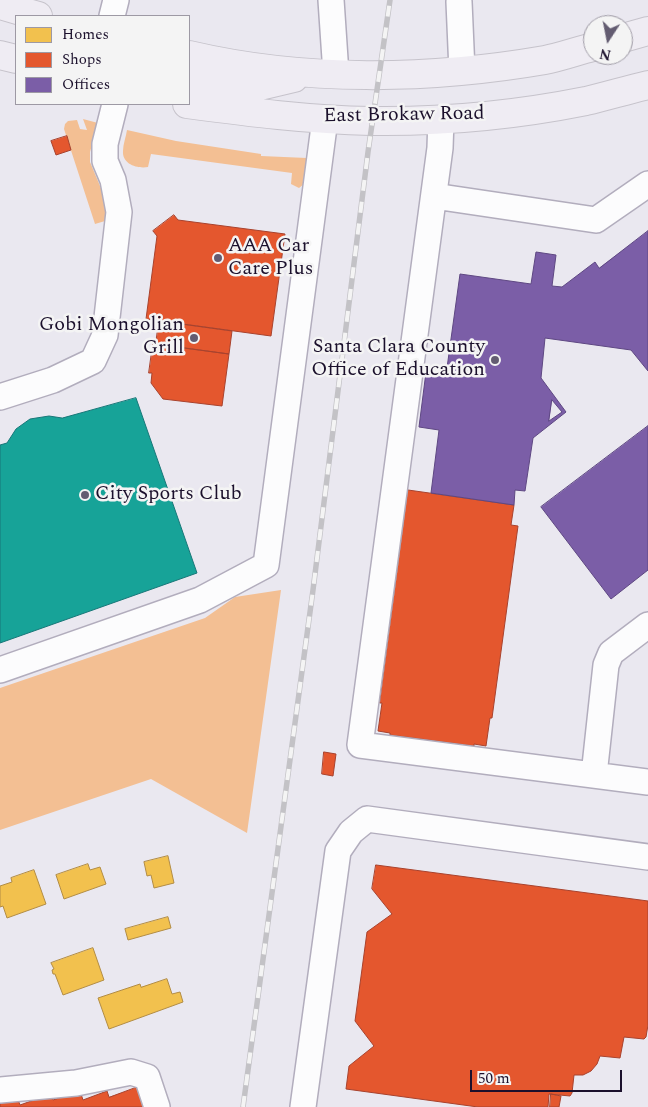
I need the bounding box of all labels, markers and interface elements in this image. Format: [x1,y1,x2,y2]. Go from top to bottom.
legend [15,15,190,105]
north arrow [583,15,633,65]
text: Homes [62,23,109,46]
text: N [598,43,613,66]
text: Shops [62,48,102,71]
text: Offices [62,73,110,96]
street label: East Brokaw Road [323,103,485,129]
place label: AAA Car Care Plus [228,235,313,282]
marker: AAA Car Care Plus [212,252,224,264]
place label: Gobi Mongolian Grill [39,314,184,361]
marker: Gobi Mongolian Grill [188,332,200,344]
place label: Santa Clara County Office of Education [311,336,485,383]
marker: Santa Clara County Office of Education [489,354,501,366]
place label: City Sports Club [95,483,242,507]
marker: City Sports Club [79,489,91,501]
scale bar [473,1060,626,1092]
text: 50 m [478,1067,510,1090]

